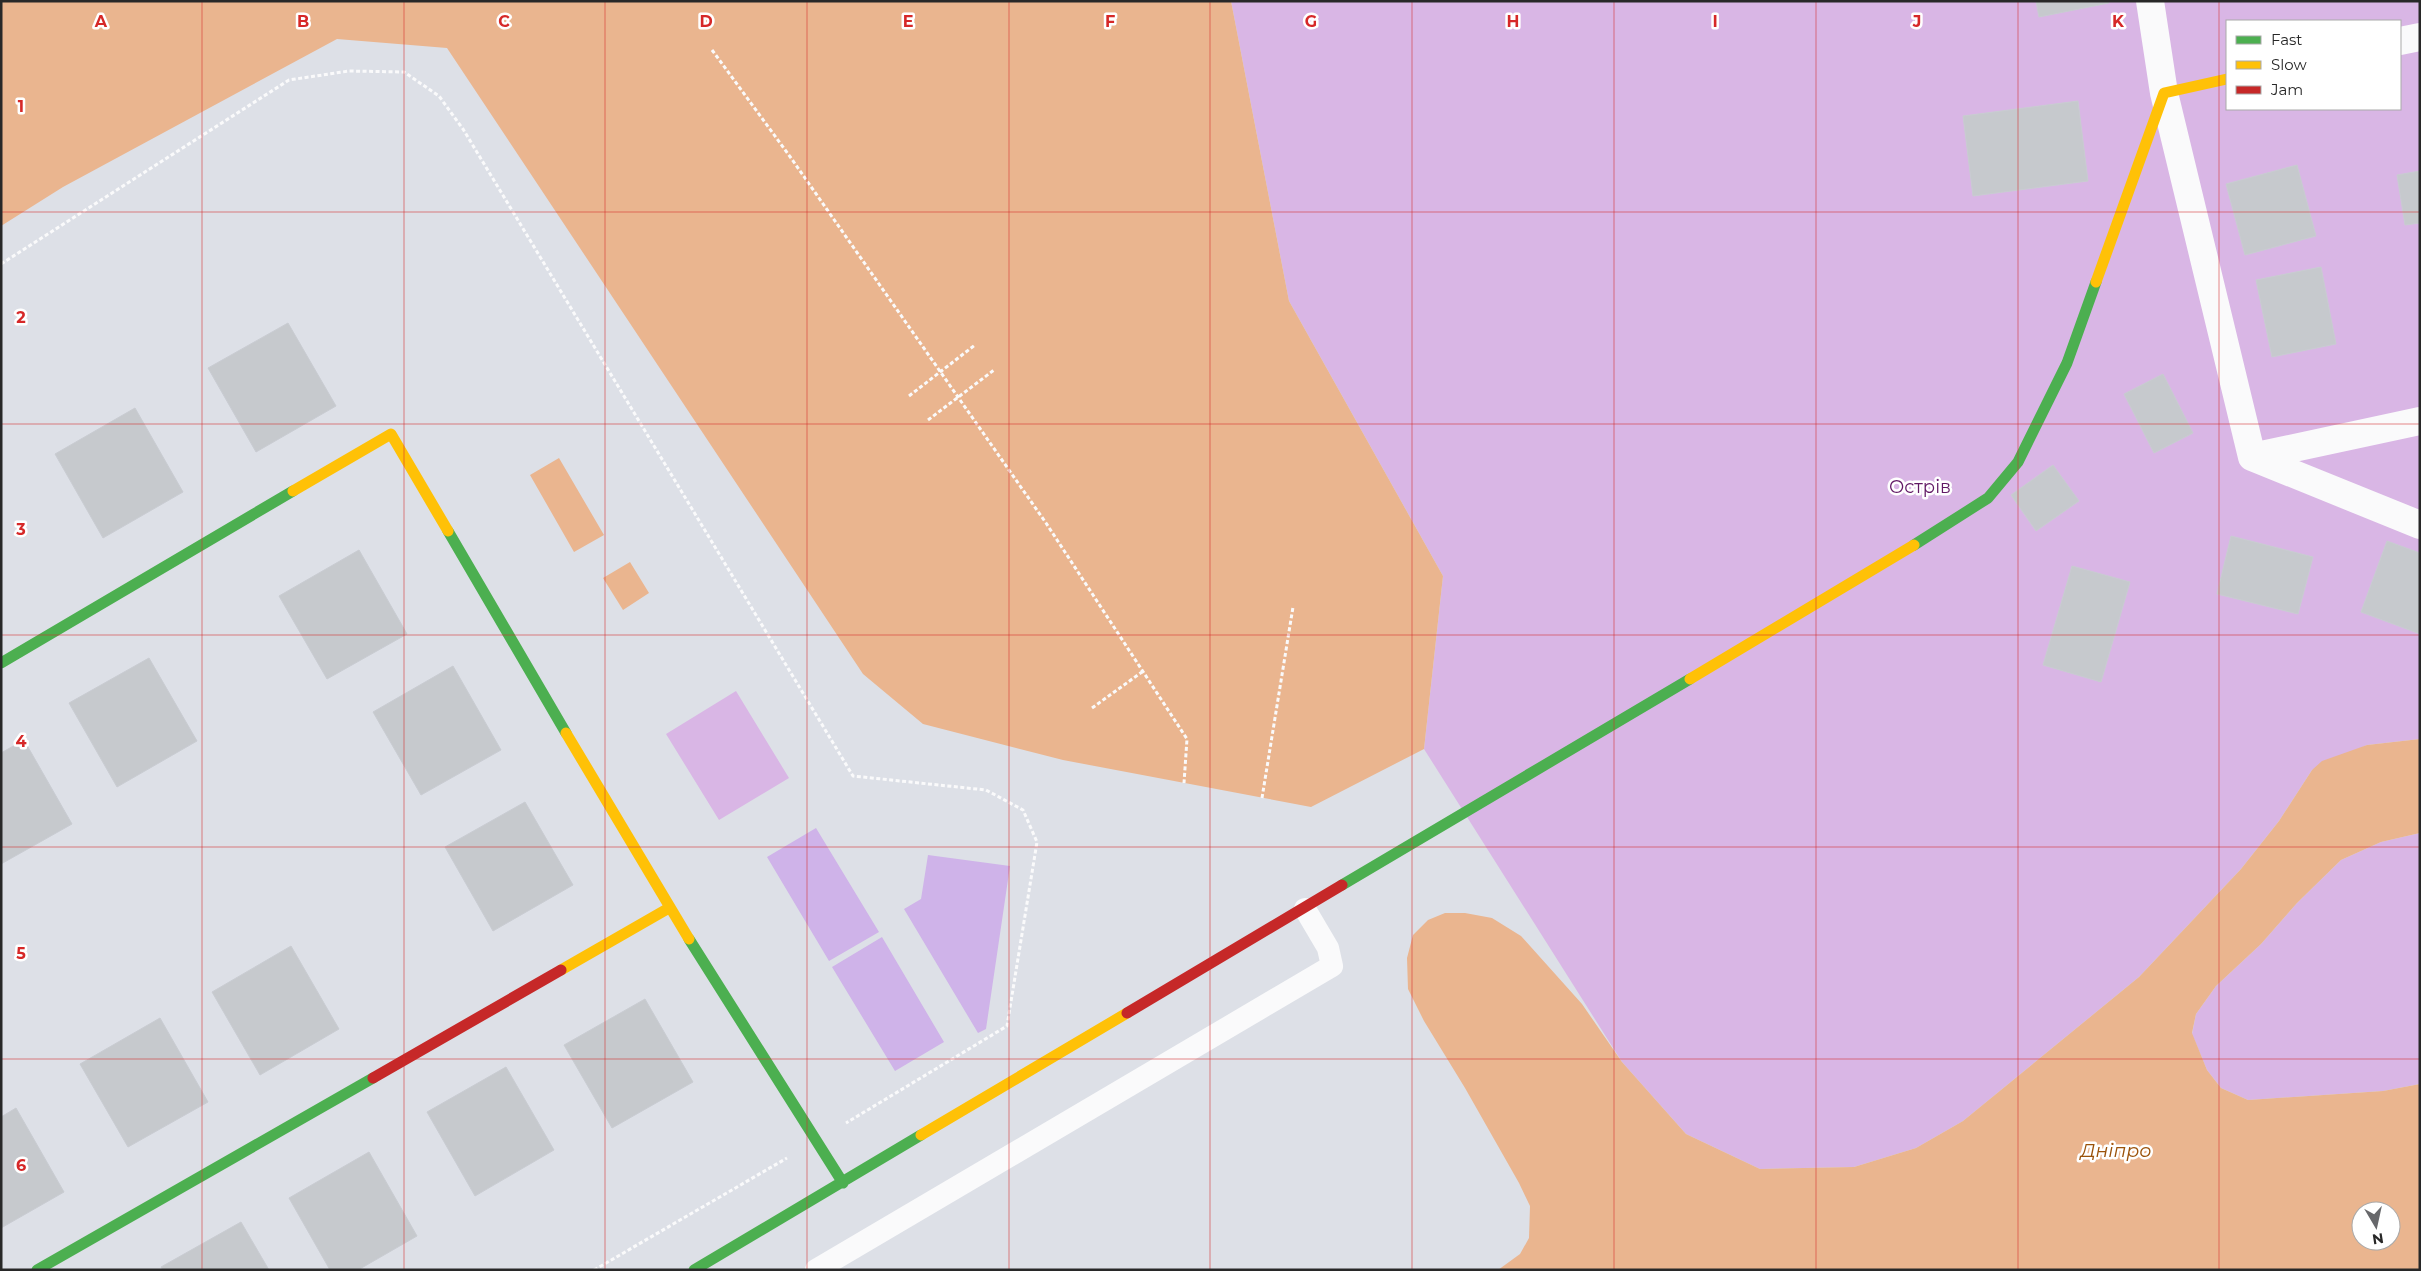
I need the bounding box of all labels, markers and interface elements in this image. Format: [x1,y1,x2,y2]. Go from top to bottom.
text: A [94,12,108,31]
text: B [297,12,309,31]
text: C [498,12,510,31]
text: D [699,12,713,31]
text: E [903,12,913,31]
text: F [1105,12,1115,31]
text: G [1305,12,1317,31]
text: H [1507,12,1519,31]
text: I [1712,12,1718,31]
text: J [1912,12,1921,31]
text: K [2112,12,2125,31]
legend [2226,20,2401,110]
text: Fast [2271,30,2302,49]
text: Slow [2271,55,2307,74]
text: Jam [2270,80,2303,99]
text: 1 [18,97,24,116]
text: 2 [16,308,26,327]
park label: Острів [1889,476,1951,498]
text: 3 [15,520,26,539]
text: 4 [15,732,27,751]
text: 5 [16,944,26,963]
water label: Дніпро [2078,1139,2152,1162]
text: 6 [16,1156,26,1175]
north arrow [2351,1201,2401,1251]
text: N [2371,1229,2385,1249]

